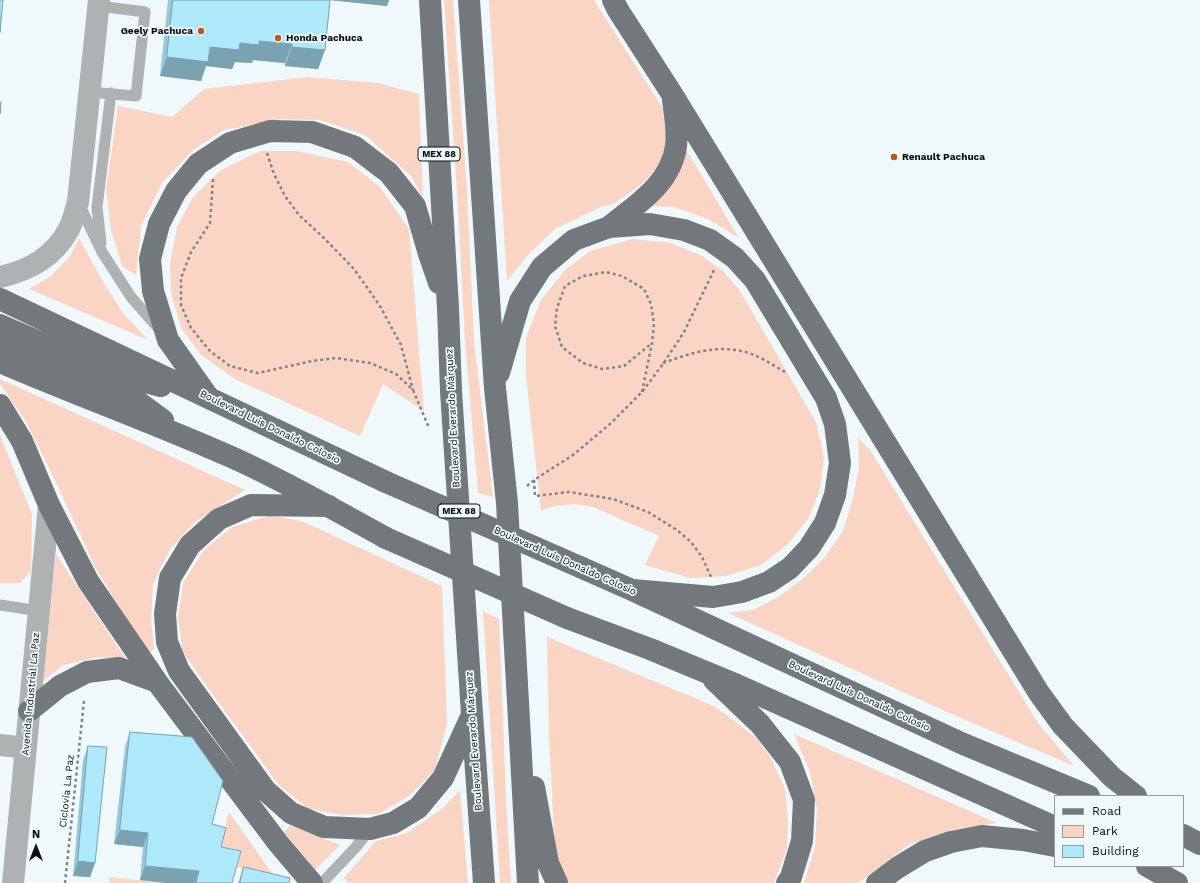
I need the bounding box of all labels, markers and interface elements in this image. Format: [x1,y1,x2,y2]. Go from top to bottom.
place label: Geely Pachuca [121,25,193,37]
marker: Geely Pachuca [196,26,206,36]
place label: Honda Pachuca [286,32,362,44]
marker: Honda Pachuca [273,33,283,43]
road number: MEX 88 [418,147,460,161]
place label: Renault Pachuca [902,151,985,163]
marker: Renault Pachuca [889,152,899,162]
street label: Boulevard Everardo Márquez [443,348,463,488]
street label: Boulevard Luis Donaldo Colosio [198,388,342,466]
road number: MEX 88 [438,504,480,518]
street label: Boulevard Luis Donaldo Colosio [492,524,638,598]
street label: Avenida Industrial La Paz [20,632,42,756]
street label: Boulevard Luis Donaldo Colosio [786,658,932,734]
street label: Boulevard Everardo Márquez [463,671,485,811]
street label: Ciclovía La Paz [57,754,77,828]
legend [1054,795,1184,867]
text: Road [1092,804,1121,818]
text: Park [1092,824,1118,838]
north arrow [16,827,56,867]
text: N [32,828,40,841]
text: Building [1092,844,1139,858]

